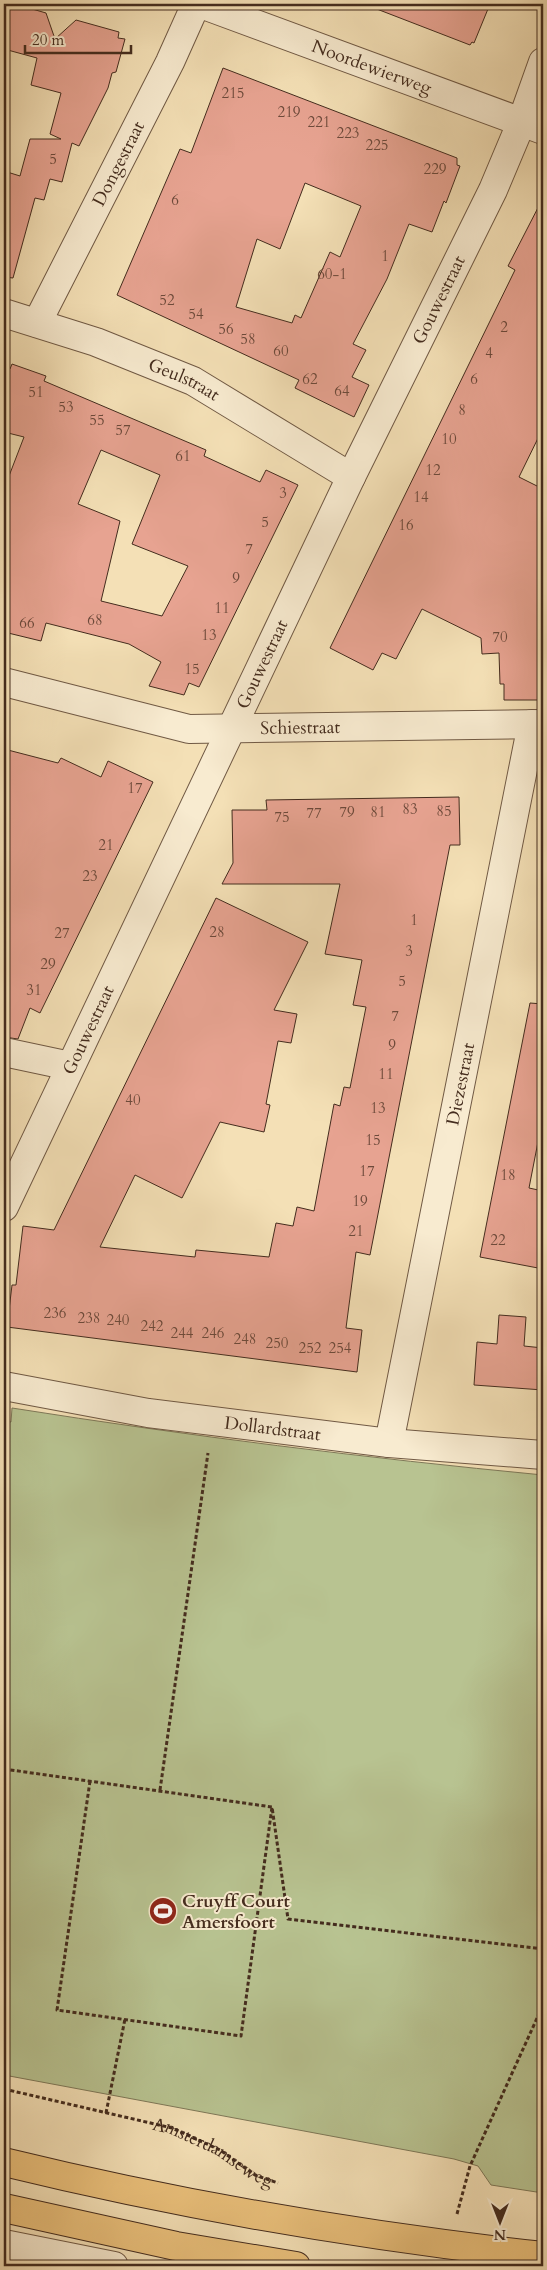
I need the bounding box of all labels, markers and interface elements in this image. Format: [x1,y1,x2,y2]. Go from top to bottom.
scale bar [25,22,131,54]
text: 20 m [32,30,64,50]
street label: Noordewierweg [308,34,436,101]
house number: 215 [221,83,245,103]
house number: 219 [277,102,301,122]
house number: 221 [307,112,331,132]
street label: Dongestraat [87,117,151,211]
house number: 223 [336,123,360,143]
house number: 225 [365,135,389,155]
house number: 5 [49,149,57,169]
house number: 229 [423,159,447,179]
house number: 6 [171,190,179,210]
house number: 1 [381,246,389,266]
street label: Gouwestraat [407,251,472,349]
house number: 60-1 [317,264,347,284]
house number: 52 [159,290,175,310]
house number: 54 [188,304,204,324]
house number: 2 [500,317,508,337]
house number: 56 [218,319,234,339]
house number: 58 [240,329,256,349]
house number: 60 [273,341,289,361]
house number: 4 [485,343,493,363]
street label: Geulstraat [144,352,224,407]
house number: 62 [302,369,318,389]
house number: 6 [470,369,478,389]
house number: 64 [334,381,350,401]
house number: 51 [28,382,44,402]
house number: 53 [58,397,74,417]
house number: 8 [458,400,466,420]
house number: 55 [89,410,105,430]
house number: 57 [115,420,131,440]
house number: 10 [441,429,457,449]
house number: 61 [175,446,191,466]
house number: 12 [425,460,441,480]
house number: 3 [279,483,287,503]
house number: 14 [413,487,429,507]
house number: 5 [261,512,269,532]
house number: 16 [398,515,414,535]
house number: 7 [245,539,253,559]
house number: 9 [232,568,240,588]
house number: 11 [214,598,230,618]
house number: 68 [87,610,103,630]
house number: 66 [19,613,35,633]
street label: Gouwestraat [231,615,295,713]
house number: 13 [201,625,217,645]
house number: 70 [492,627,508,647]
house number: 15 [184,659,200,679]
street label: Schiestraat [260,715,341,741]
house number: 17 [127,778,143,798]
house number: 83 [402,799,418,819]
house number: 85 [436,801,452,821]
house number: 79 [339,802,355,822]
house number: 81 [370,802,386,822]
house number: 77 [306,803,322,823]
house number: 75 [274,807,290,827]
house number: 21 [98,835,114,855]
house number: 23 [82,866,98,886]
house number: 1 [410,910,418,930]
house number: 28 [209,922,225,942]
house number: 27 [54,923,70,943]
house number: 3 [405,941,413,961]
house number: 29 [40,954,56,974]
house number: 5 [398,971,406,991]
house number: 31 [26,980,42,1000]
street label: Gouwestraat [57,981,121,1079]
house number: 7 [391,1006,399,1026]
house number: 9 [388,1035,396,1055]
street label: Diezestraat [440,1040,481,1128]
house number: 11 [378,1064,394,1084]
house number: 40 [125,1090,141,1110]
house number: 13 [370,1098,386,1118]
house number: 15 [365,1130,381,1150]
house number: 17 [359,1161,375,1181]
house number: 18 [500,1165,516,1185]
house number: 19 [352,1191,368,1211]
house number: 21 [348,1221,364,1241]
house number: 22 [490,1230,506,1250]
house number: 236 [43,1303,67,1323]
house number: 238 [77,1308,101,1328]
house number: 240 [106,1310,130,1330]
house number: 242 [140,1316,164,1336]
house number: 244 [170,1323,194,1343]
house number: 246 [201,1323,225,1343]
house number: 248 [233,1329,257,1349]
house number: 250 [265,1333,289,1353]
house number: 252 [298,1338,322,1358]
house number: 254 [328,1338,352,1358]
street label: Dollardstraat [223,1411,322,1447]
place label: Cruyff Court Amersfoort [182,1889,290,1935]
sports icon: Cruyff Court Amersfoort [148,1896,178,1926]
street label: Amsterdamseweg [150,2112,278,2194]
north arrow [474,2198,524,2248]
text: N [494,2225,506,2244]

